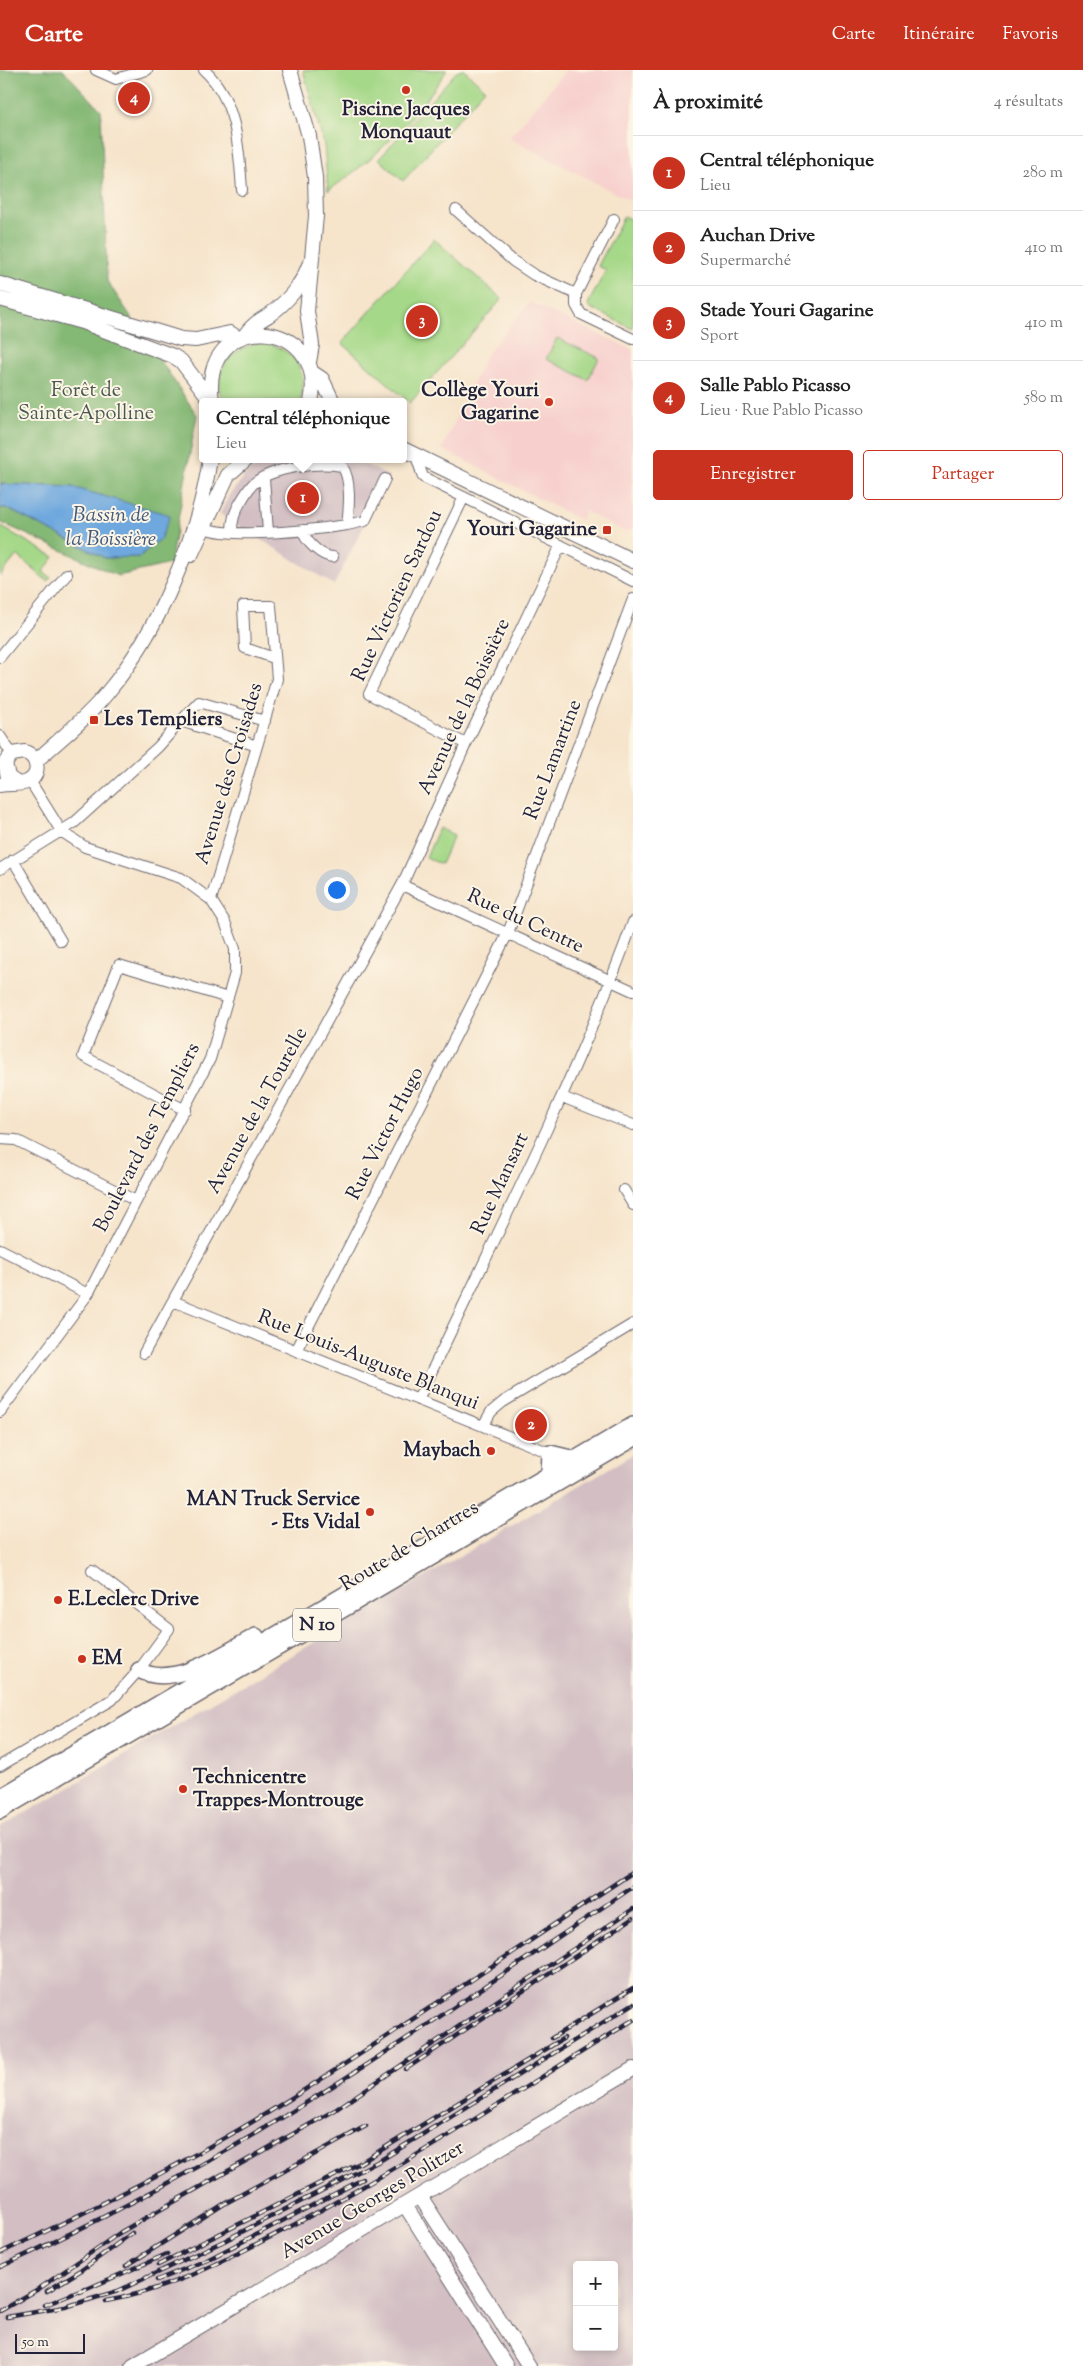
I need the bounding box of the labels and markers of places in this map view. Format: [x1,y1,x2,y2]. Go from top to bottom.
pin: 4 [118,79,150,117]
marker: Piscine Jacques Monquaut [400,84,412,96]
place label: Piscine Jacques Monquaut [342,96,470,148]
pin: 3 [406,302,438,340]
place label: Collège Youri Gagarine [421,377,539,429]
marker: Collège Youri Gagarine [543,396,555,408]
pin: 1 [287,479,319,517]
place label: Youri Gagarine [467,516,597,545]
marker: Youri Gagarine [601,524,613,536]
place label: Les Templiers [104,706,222,735]
marker: Les Templiers [88,714,100,726]
pin: 2 [515,1406,547,1444]
place label: Maybach [403,1437,481,1466]
marker: Maybach [485,1445,497,1457]
place label: MAN Truck Service - Ets Vidal [187,1486,360,1538]
marker: MAN Truck Service - Ets Vidal [364,1506,376,1518]
place label: E.Leclerc Drive [68,1586,199,1615]
marker: E.Leclerc Drive [52,1594,64,1606]
place label: EM [92,1645,123,1674]
marker: EM [76,1653,88,1665]
place label: Technicentre Trappes-Montrouge [193,1764,364,1816]
marker: Technicentre Trappes-Montrouge [177,1783,189,1795]

